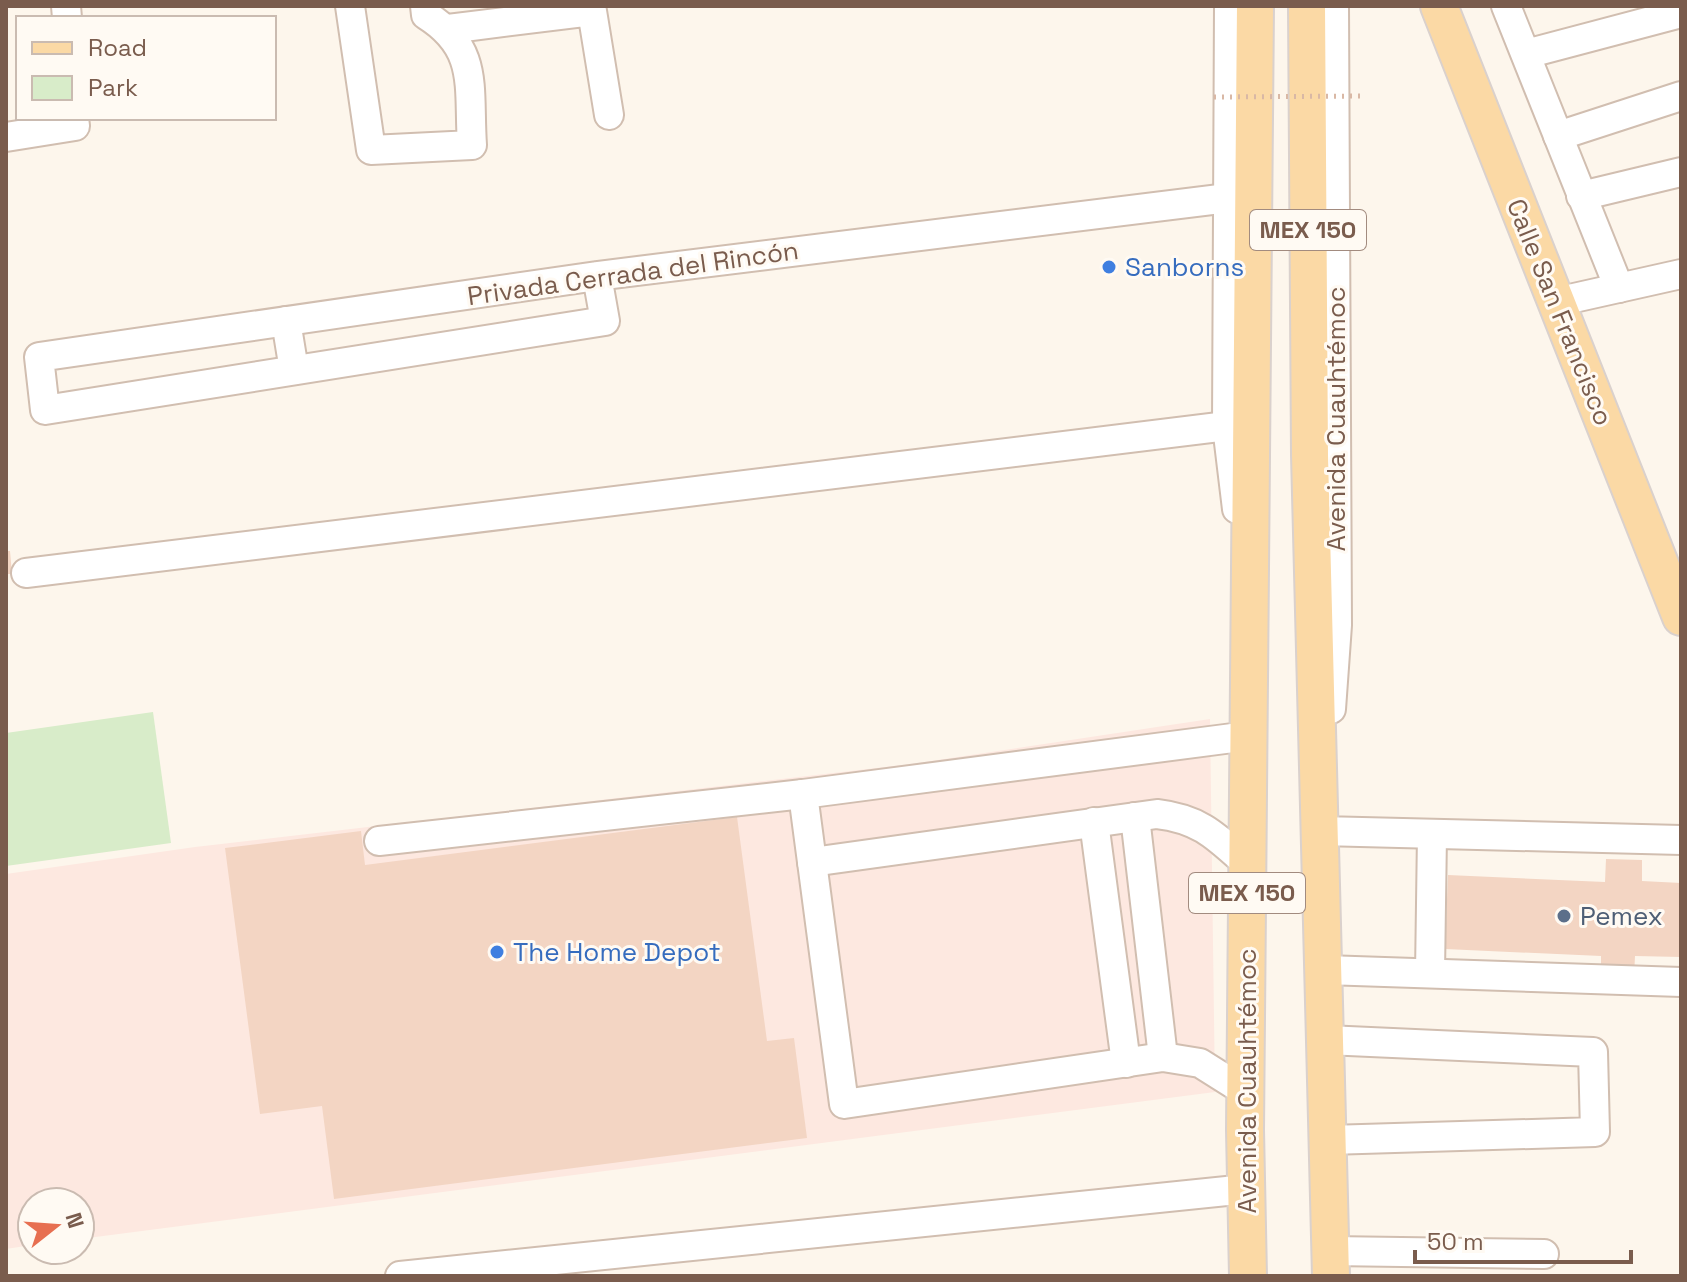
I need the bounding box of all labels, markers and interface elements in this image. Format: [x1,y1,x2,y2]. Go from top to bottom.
legend [16,16,276,120]
text: Road [88,32,147,63]
text: Park [88,72,138,103]
street label: Calle San Francisco [1499,194,1621,430]
road number: MEX 150 [1250,210,1366,250]
street label: Privada Cerrada del Rincón [465,233,801,313]
place label: Sanborns [1125,250,1244,284]
marker: Sanborns [1100,258,1118,276]
street label: Avenida Cuauhtémoc [1319,286,1353,552]
road number: MEX 150 [1189,873,1305,913]
place label: Pemex [1580,899,1663,933]
marker: Pemex [1555,907,1573,925]
place label: The Home Depot [513,935,721,969]
marker: The Home Depot [488,943,506,961]
street label: Avenida Cuauhtémoc [1230,948,1264,1214]
north arrow [16,1186,96,1266]
text: N [60,1209,91,1231]
scale bar [1415,1214,1631,1264]
text: 50 m [1427,1226,1484,1257]

